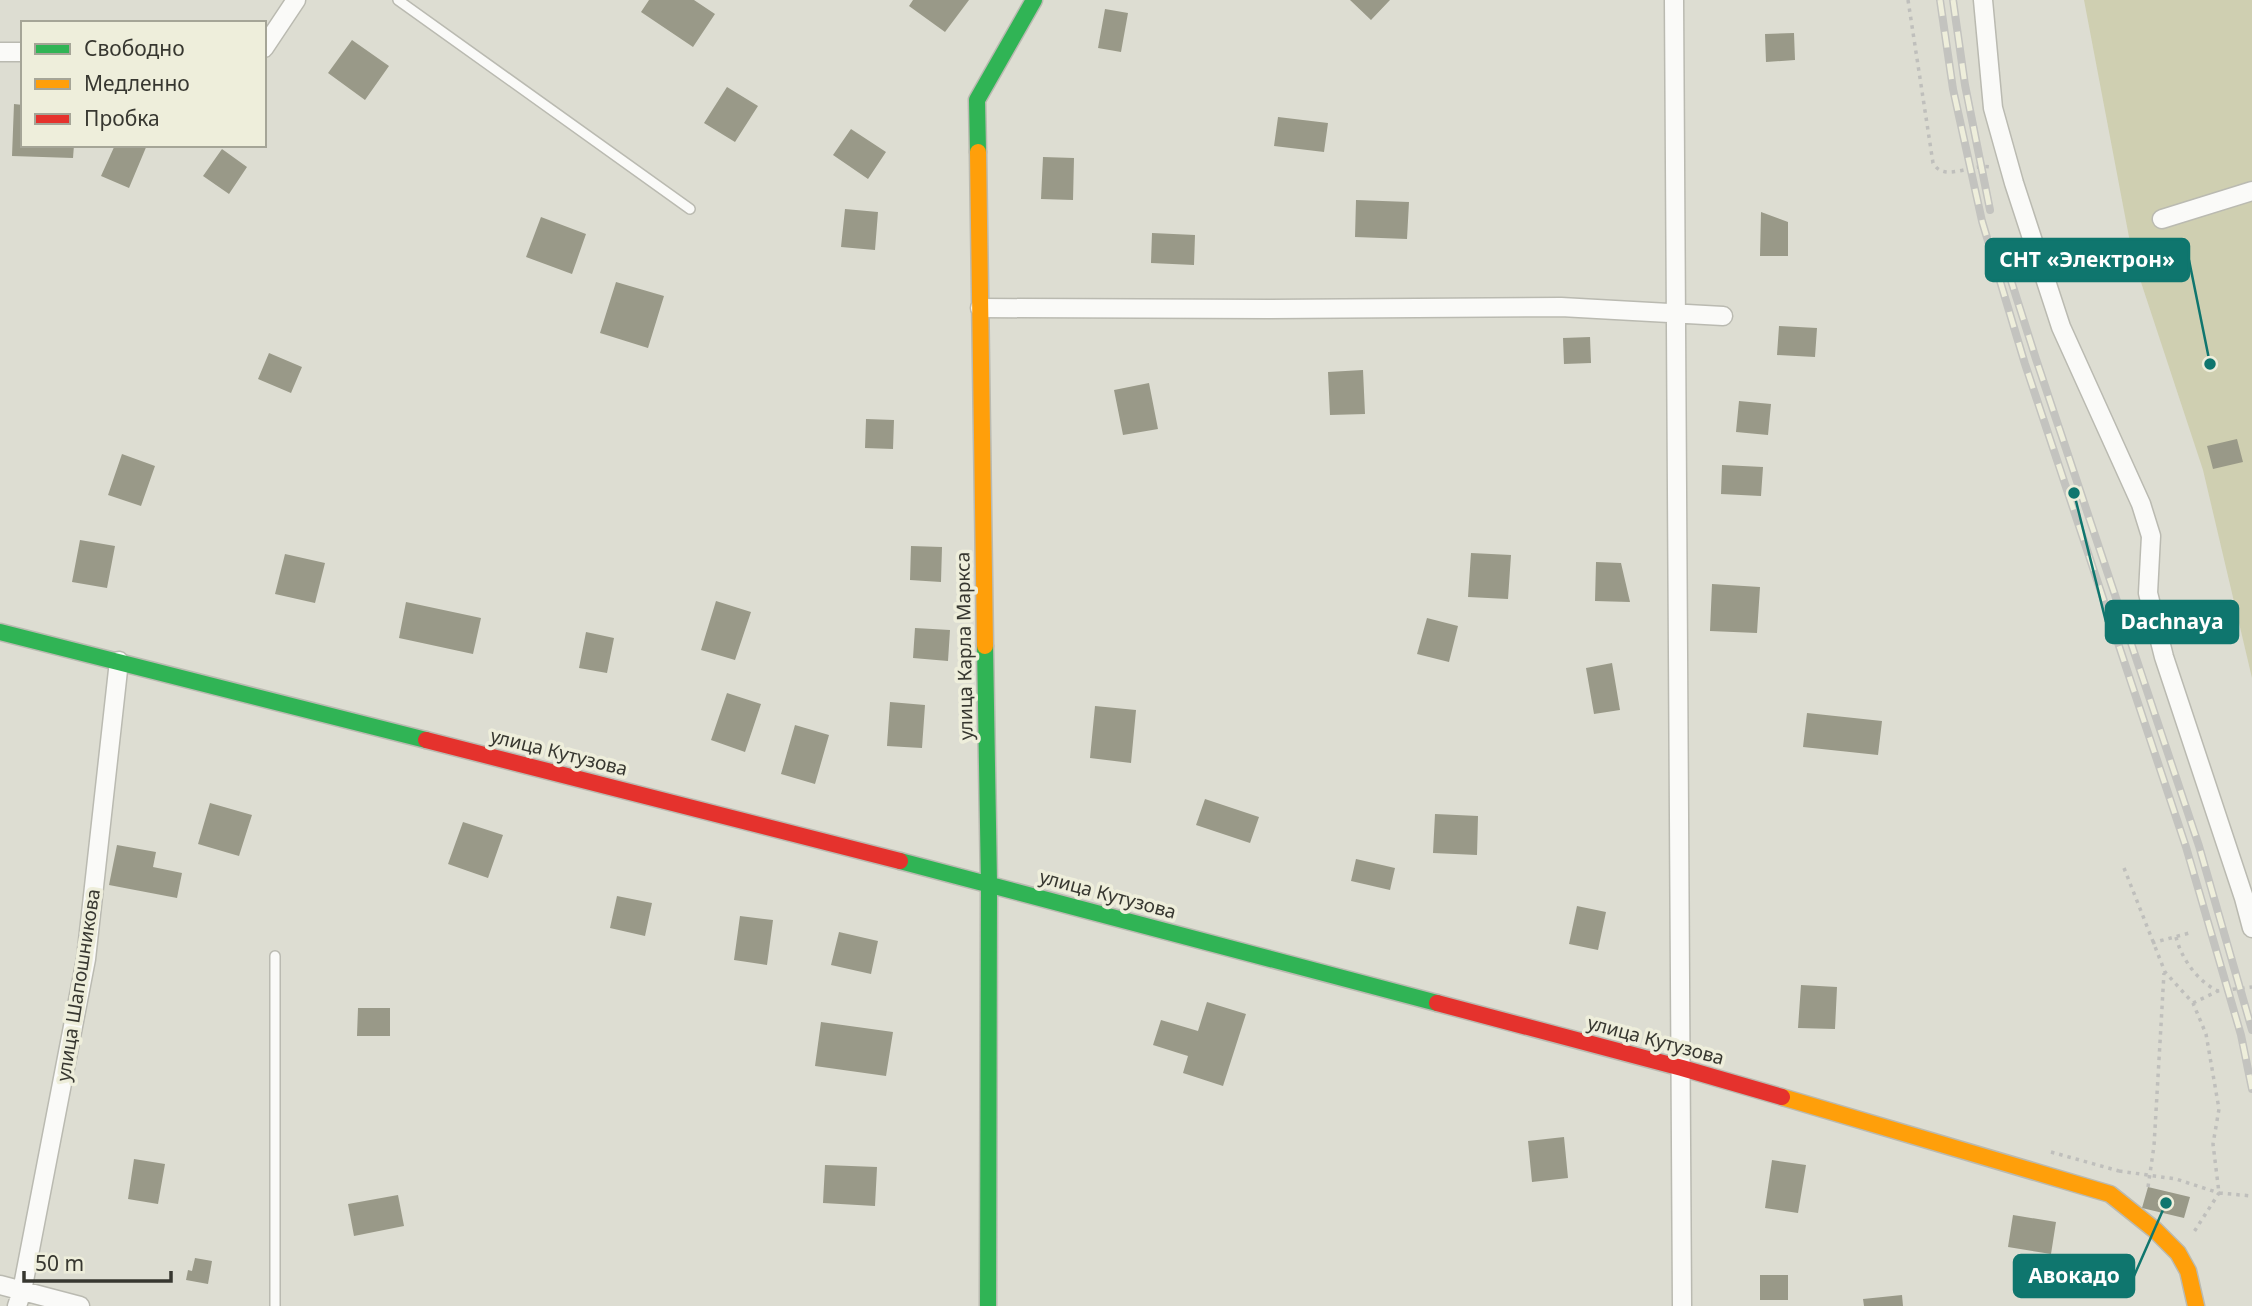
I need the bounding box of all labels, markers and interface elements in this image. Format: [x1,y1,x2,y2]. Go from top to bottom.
legend [21,21,266,147]
text: Свободно [84,34,185,62]
text: Медленно [84,69,190,97]
text: Пробка [84,104,160,132]
callout: СНТ «Электрон» [1986,239,2189,281]
text: СНТ «Электрон» [1999,245,2175,273]
street label: улица Карла Маркса [949,552,979,740]
callout: Dachnaya [2106,601,2238,643]
text: Dachnaya [2120,607,2224,635]
street label: улица Кутузова [488,722,630,782]
street label: улица Кутузова [1037,863,1179,925]
street label: улица Шапошникова [50,887,106,1083]
street label: улица Кутузова [1585,1009,1727,1071]
scale bar [24,1240,172,1284]
text: 50 m [35,1249,84,1277]
callout: Авокадо [2014,1255,2134,1297]
text: Авокадо [2028,1261,2120,1289]

